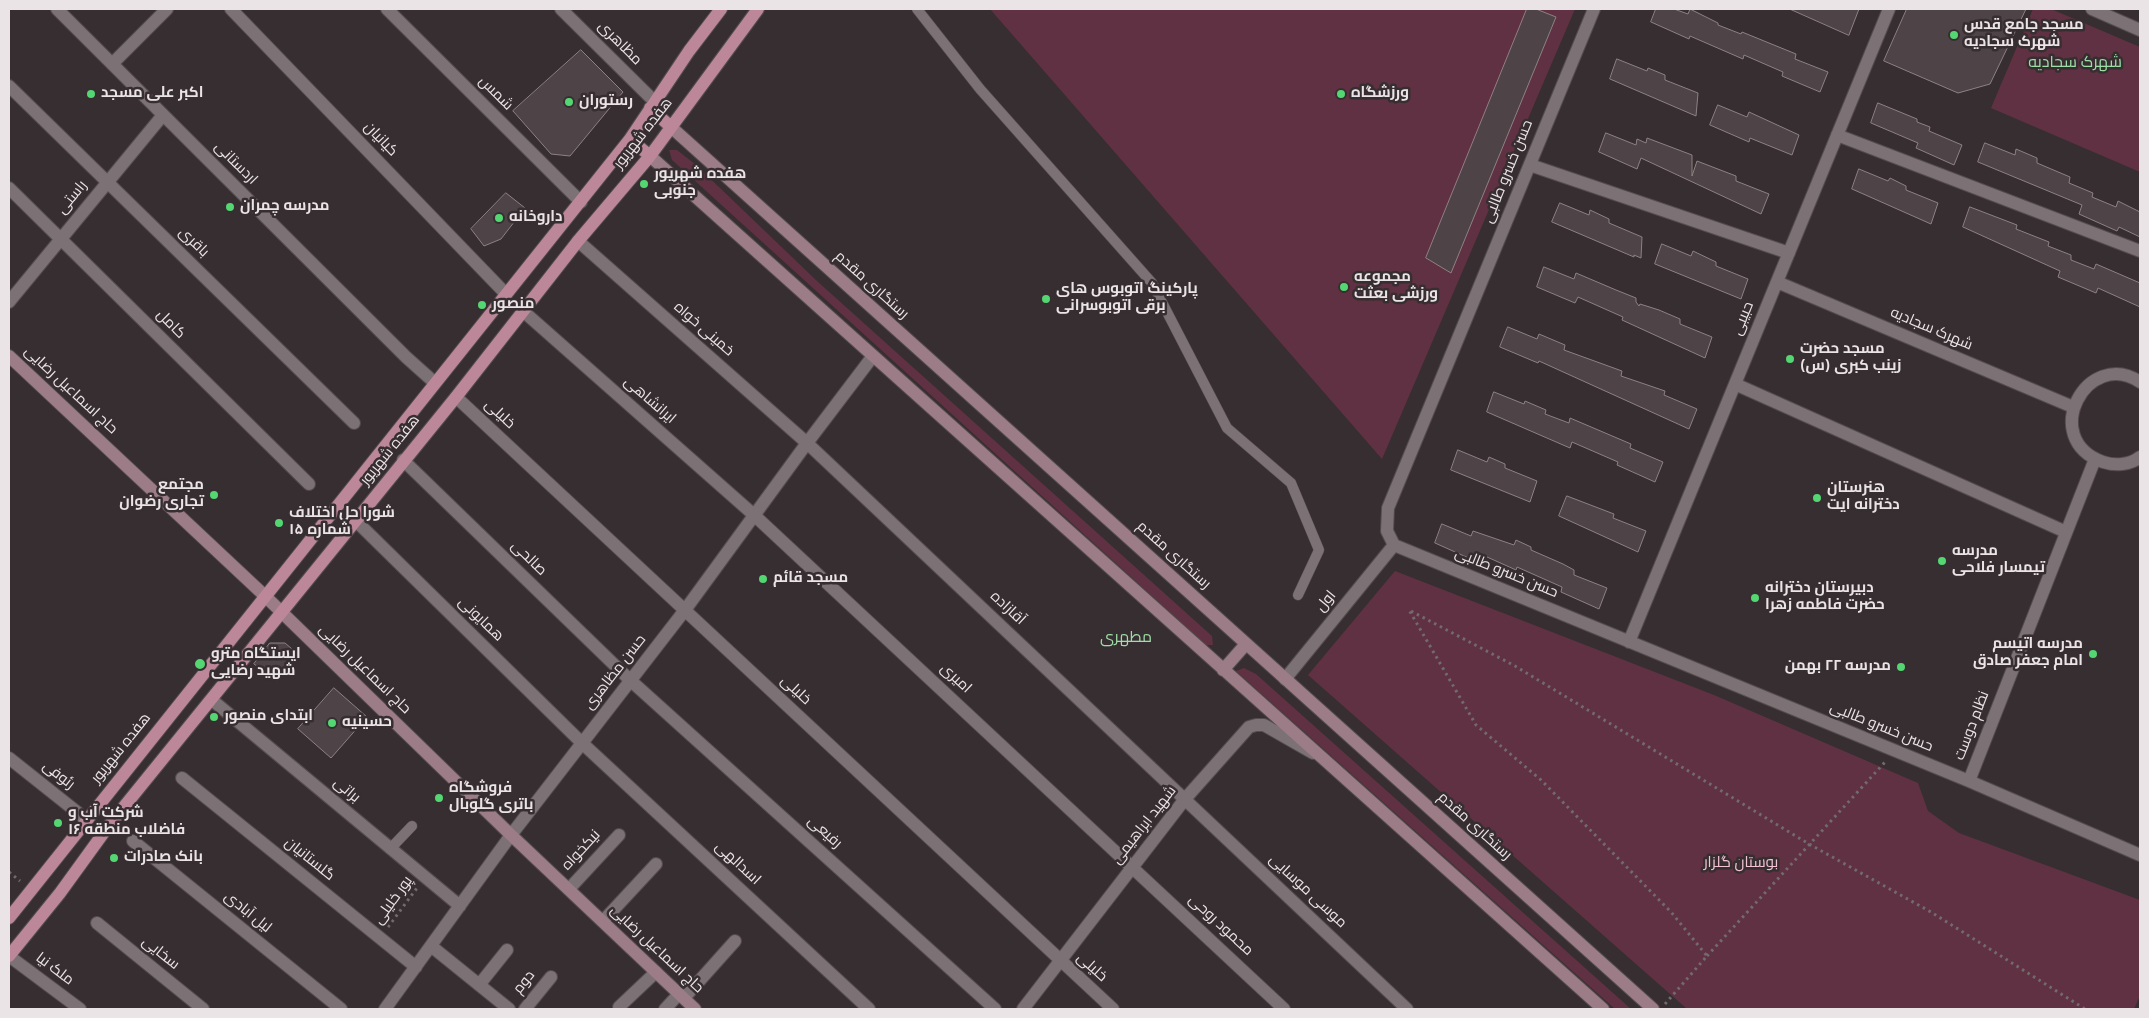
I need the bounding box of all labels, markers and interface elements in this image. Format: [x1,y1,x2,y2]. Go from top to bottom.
place label: مسجد جامع قدس شهرک سجادیه [1964,17,2084,52]
street label: مظاهری [593,18,645,70]
marker: مسجد جامع قدس شهرک سجادیه [1948,29,1960,41]
district label: شهرک سجادیه [2028,54,2122,74]
street label: شمس [474,73,516,115]
place label: اکبر علی مسجد [101,85,203,103]
place label: ورزشگاه [1351,85,1409,103]
marker: اکبر علی مسجد [85,88,97,100]
marker: ورزشگاه [1335,88,1347,100]
place label: رستوران [579,93,633,111]
street label: هفده شهریور [611,95,677,173]
marker: رستوران [563,96,575,108]
street label: حسن خسرو طالبی [1480,118,1538,226]
street label: کیانیان [359,119,401,161]
street label: اردستانی [210,139,260,189]
place label: هفده شهریور جنوبی [654,166,746,201]
street label: راستی [54,178,92,218]
marker: هفده شهریور جنوبی [638,178,650,190]
place label: مدرسه چمران [240,198,329,216]
marker: مدرسه چمران [224,201,236,213]
place label: داروخانه [509,209,562,227]
marker: داروخانه [493,212,505,224]
street label: باقری [174,224,212,262]
street label: رستگاری مقدم [830,248,912,324]
place label: مجموعه ورزشی بعثت [1354,269,1438,304]
place label: پارکینگ اتوبوس های برقی اتوبوسرانی [1056,281,1198,316]
marker: مجموعه ورزشی بعثت [1338,281,1350,293]
marker: پارکینگ اتوبوس های برقی اتوبوسرانی [1040,293,1052,305]
place label: منصور [492,296,534,314]
marker: منصور [476,299,488,311]
street label: خمینی خواه [669,299,737,361]
street label: حبیبی [1729,299,1759,339]
street label: شهرک سجادیه [1887,305,1975,355]
street label: کامل [152,307,188,343]
place label: مسجد حضرت زینب کبری (س) [1800,341,1901,376]
street label: حاج اسماعیل رضایی [20,343,120,439]
marker: مسجد حضرت زینب کبری (س) [1784,353,1796,365]
street label: ایرانشاهی [619,374,679,428]
street label: خلیلی [480,396,518,434]
street label: هفده شهریور [357,412,425,490]
place label: مجتمع تجاری رضوان [119,477,204,512]
place label: هنرستان دخترانه ایت [1827,480,1900,515]
marker: مجتمع تجاری رضوان [208,489,220,501]
marker: هنرستان دخترانه ایت [1811,492,1823,504]
place label: شورا حل اختلاف شماره ۱۵ [289,505,395,540]
marker: شورا حل اختلاف شماره ۱۵ [273,517,285,529]
street label: رستگاری مقدم [1132,518,1214,594]
street label: صالحی [506,538,550,580]
place label: مدرسه تیمسار فلاحی [1952,543,2045,578]
street label: حسن خسرو طالبی [1452,545,1560,603]
marker: مدرسه تیمسار فلاحی [1936,555,1948,567]
place label: مسجد قائم [773,570,848,588]
marker: مسجد قائم [757,573,769,585]
place label: دبیرستان دخترانه حضرت فاطمه زهرا [1765,580,1885,615]
street label: آقازاده [986,588,1028,630]
street label: اول [1313,588,1341,616]
marker: دبیرستان دخترانه حضرت فاطمه زهرا [1749,592,1761,604]
street label: همایونی [453,594,507,646]
street label: حاج اسماعیل رضایی [314,621,414,719]
district label: مطهری [1100,629,1152,649]
street label: حسن مظاهری [581,632,651,714]
place label: مدرسه اتیسم امام جعفر صادق [1973,636,2083,671]
place label: ایستگاه مترو شهید رضایی [211,646,301,681]
marker: مدرسه اتیسم امام جعفر صادق [2087,648,2099,660]
marker: ایستگاه مترو شهید رضایی [193,657,207,671]
place label: مدرسه ۲۲ بهمن [1785,658,1891,676]
street label: امیری [936,660,974,698]
marker: مدرسه ۲۲ بهمن [1895,661,1907,673]
street label: خلیلی [776,672,814,710]
street label: نظام دوست [1952,689,1994,763]
street label: حسن خسرو طالبی [1827,699,1935,757]
place label: ابتدای منصور [224,708,313,726]
street label: هفده شهریور [88,710,156,788]
marker: ابتدای منصور [208,711,220,723]
place label: حسینیه [342,714,392,732]
marker: حسینیه [326,717,338,729]
street label: رئوفی [38,758,78,794]
street label: براتی [329,775,363,807]
place label: فروشگاه باتری گلوبال [449,780,533,815]
street label: شهید ابراهیمی [1109,783,1181,869]
street label: رستگاری مقدم [1433,789,1515,865]
marker: فروشگاه باتری گلوبال [433,792,445,804]
place label: شرکت آب و فاضلاب منطقه ۱۶ [68,805,185,840]
street label: رفیعی [803,813,845,853]
marker: شرکت آب و فاضلاب منطقه ۱۶ [52,817,64,829]
street label: نیکخواه [559,827,605,875]
street label: گلستانیان [280,834,338,886]
street label: اسدالهی [710,838,764,890]
place label: بانک صادرات [124,849,203,867]
street label: موسی موسایی [1264,851,1350,933]
marker: بانک صادرات [108,852,120,864]
park label: بوستان گلزار [1704,855,1778,873]
street label: پور خلیلی [370,873,418,929]
street label: لیل آبادی [220,888,274,938]
street label: محمود روحی [1184,891,1256,961]
street label: حاج اسماعیل رضایی [606,902,706,998]
street label: سخایی [138,933,182,975]
street label: ملک نیا [31,950,77,990]
street label: خلیلی [1072,950,1110,986]
street label: دوم [510,968,540,998]

